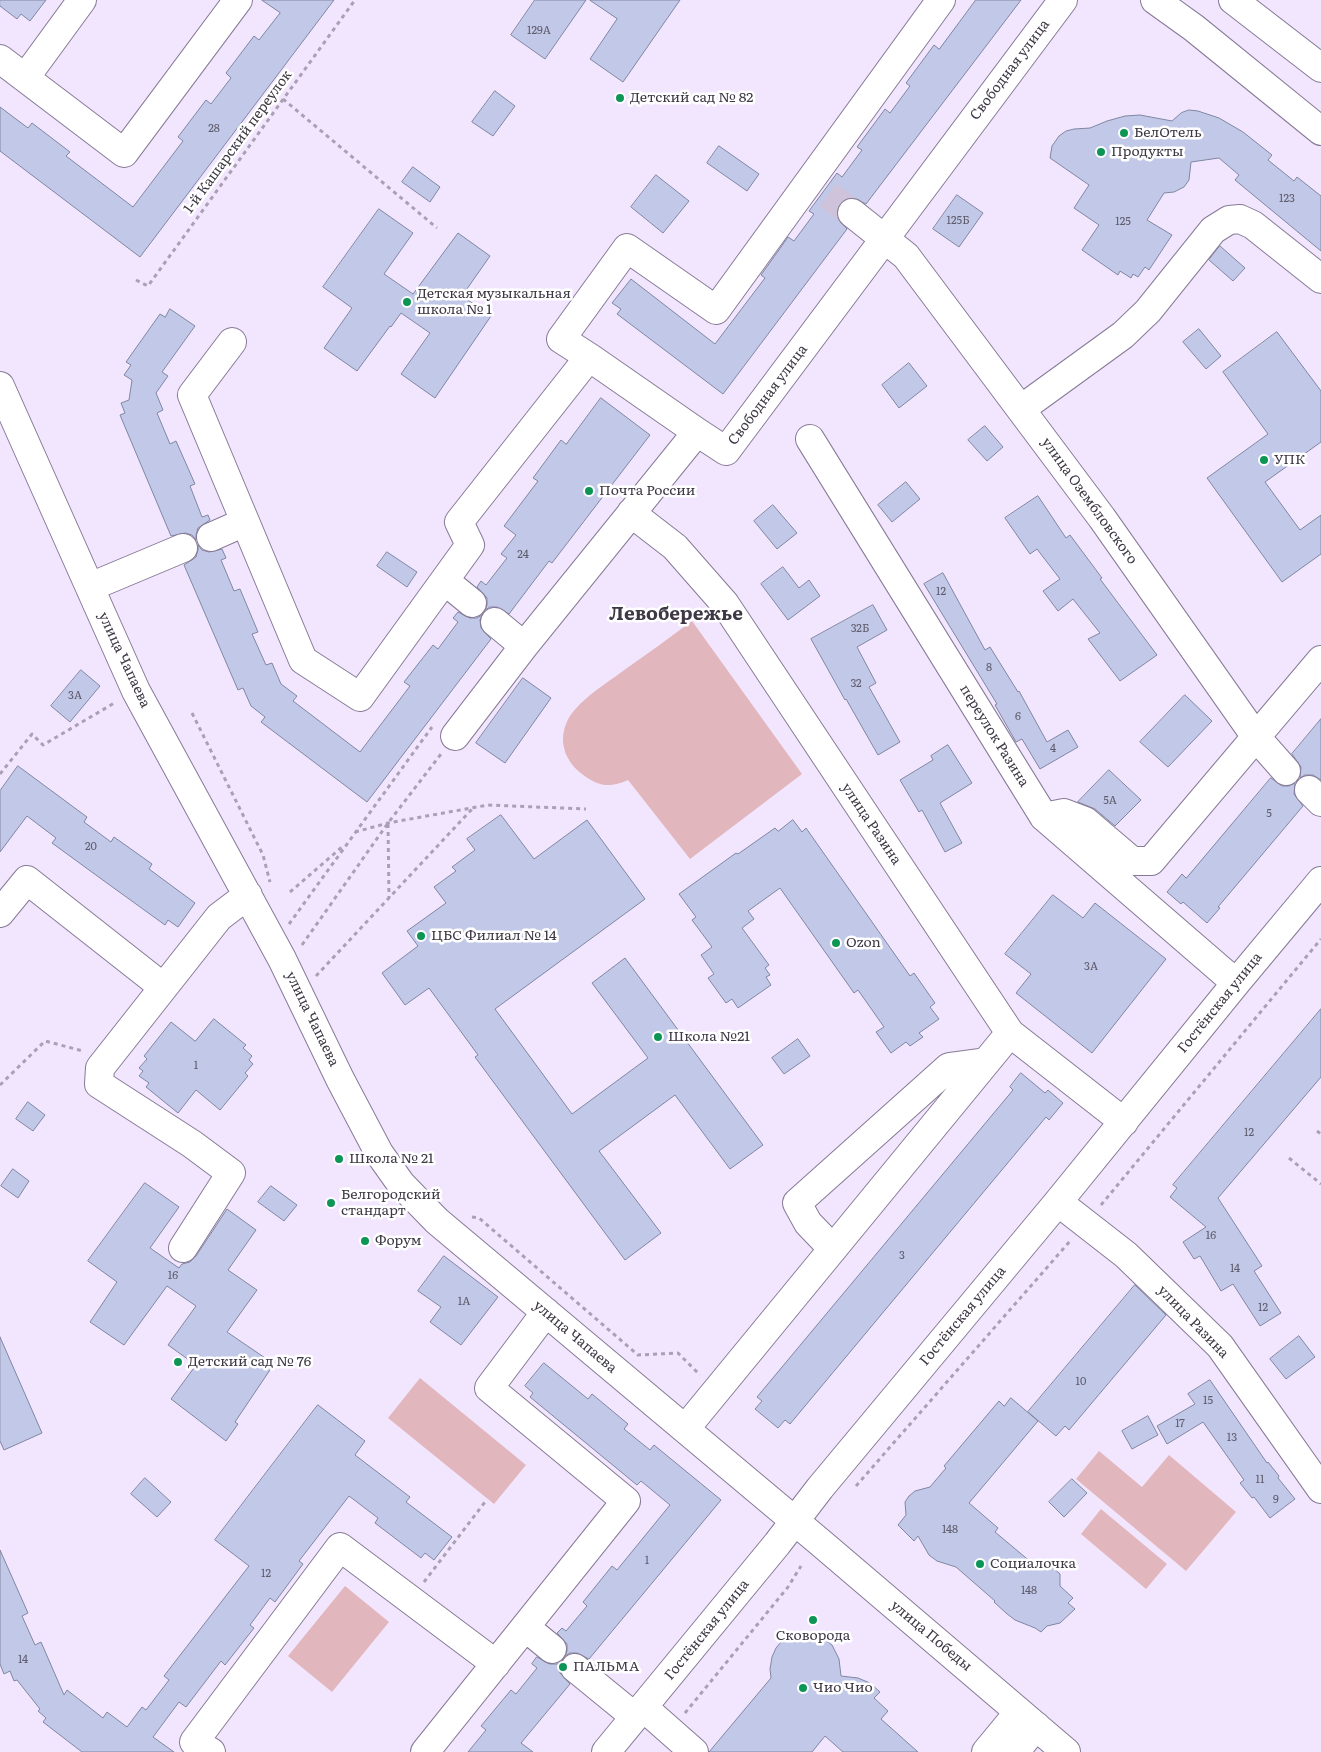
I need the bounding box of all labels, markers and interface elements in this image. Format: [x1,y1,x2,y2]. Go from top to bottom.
street label: Свободная улица [967,16,1053,124]
house number: 129А [527,24,551,38]
street label: 1-й Кашарский переулок [180,67,296,217]
place label: Детский сад № 82 [630,90,753,106]
marker: Детский сад № 82 [614,92,626,104]
house number: 28 [208,122,220,136]
place label: БелОтель [1134,125,1202,141]
marker: БелОтель [1118,127,1130,139]
place label: Продукты [1111,144,1184,160]
marker: Продукты [1095,146,1107,158]
house number: 123 [1279,192,1295,206]
house number: 125Б [947,214,969,228]
house number: 125 [1115,215,1131,229]
place label: Детская музыкальная школа № 1 [417,286,571,318]
marker: Детская музыкальная школа № 1 [401,296,413,308]
street label: Свободная улица [725,341,811,449]
street label: улица Озембловского [1037,434,1141,568]
place label: УПК [1274,452,1305,468]
marker: УПК [1258,454,1270,466]
place label: Почта России [599,483,695,499]
marker: Почта России [583,485,595,497]
house number: 24 [517,548,529,562]
house number: 12 [936,585,946,599]
district label: Левобережье [609,603,743,625]
street label: улица Чапаева [94,609,154,711]
house number: 32Б [851,622,869,636]
house number: 8 [986,661,992,675]
house number: 32 [850,677,862,691]
street label: переулок Разина [956,682,1032,790]
house number: 3А [68,689,82,703]
house number: 6 [1015,710,1021,724]
house number: 4 [1050,742,1056,756]
street label: улица Разина [837,780,905,868]
house number: 5А [1103,794,1117,808]
house number: 5 [1266,807,1272,821]
house number: 20 [85,840,97,854]
place label: ЦБС Филиал № 14 [431,928,557,944]
marker: ЦБС Филиал № 14 [415,930,427,942]
place label: Ozon [846,935,881,951]
marker: Ozon [830,937,842,949]
street label: Гостёнская улица [1174,949,1266,1057]
house number: 3А [1084,960,1098,974]
street label: улица Чапаева [282,969,342,1069]
place label: Школа №21 [668,1029,750,1045]
marker: Школа №21 [652,1031,664,1043]
house number: 1 [194,1059,198,1073]
house number: 12 [1244,1126,1254,1140]
place label: Школа № 21 [349,1151,434,1167]
marker: Школа № 21 [333,1153,345,1165]
place label: Белгородский стандарт [341,1187,441,1220]
marker: Белгородский стандарт [325,1197,337,1209]
house number: 16 [1206,1229,1216,1243]
place label: Форум [375,1233,422,1249]
marker: Форум [359,1235,371,1247]
house number: 3 [899,1249,905,1263]
house number: 14 [1230,1262,1240,1276]
street label: Гостёнская улица [916,1263,1010,1369]
house number: 16 [168,1269,178,1283]
street label: улица Разина [1154,1282,1232,1362]
house number: 1А [458,1295,470,1309]
street label: улица Чапаева [530,1297,620,1377]
house number: 12 [1258,1301,1268,1315]
place label: Детский сад № 76 [188,1354,311,1370]
marker: Детский сад № 76 [172,1356,184,1368]
house number: 10 [1076,1375,1086,1389]
house number: 15 [1203,1394,1213,1408]
house number: 17 [1175,1417,1185,1431]
house number: 13 [1227,1431,1237,1445]
house number: 11 [1256,1473,1264,1487]
house number: 9 [1273,1493,1279,1507]
house number: 148 [942,1523,958,1537]
house number: 1 [645,1554,649,1568]
place label: Социалочка [990,1556,1076,1572]
marker: Социалочка [974,1558,986,1570]
house number: 12 [261,1567,271,1581]
street label: Гостёнская улица [661,1576,753,1684]
house number: 148 [1021,1584,1037,1598]
street label: улица Победы [887,1597,975,1675]
marker: Сковорода [807,1614,819,1626]
place label: Сковорода [776,1628,850,1644]
house number: 14 [18,1653,28,1667]
place label: ПАЛЬМА [573,1659,639,1675]
marker: ПАЛЬМА [557,1661,569,1673]
place label: Чио Чио [813,1680,873,1696]
marker: Чио Чио [797,1682,809,1694]

